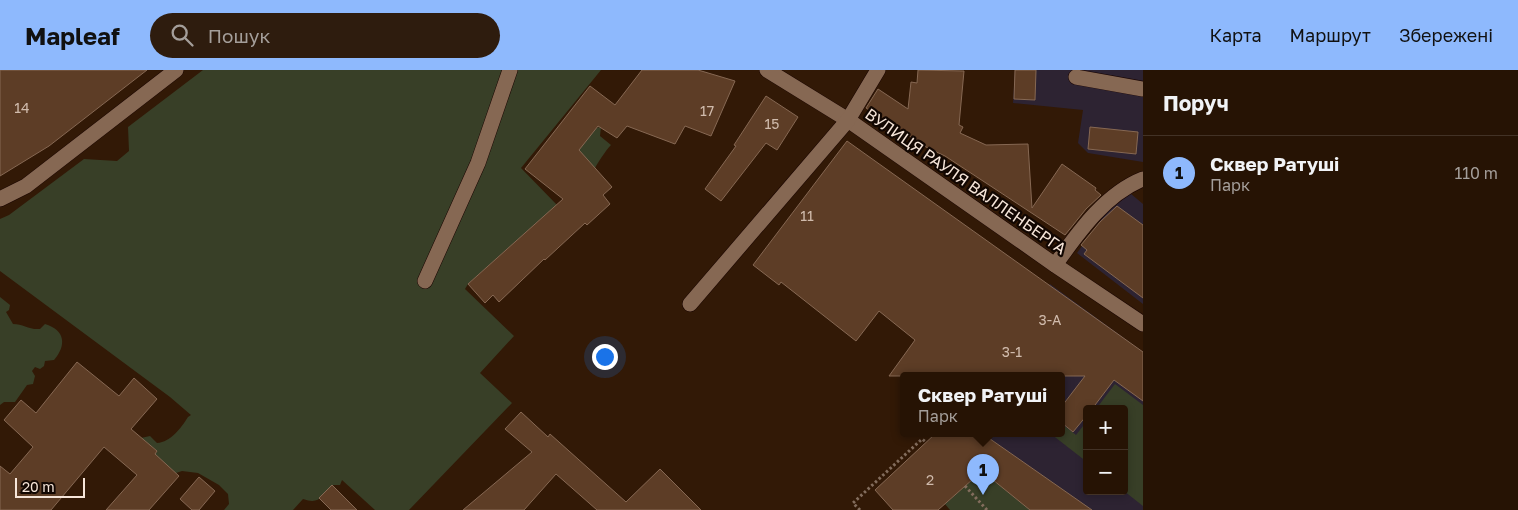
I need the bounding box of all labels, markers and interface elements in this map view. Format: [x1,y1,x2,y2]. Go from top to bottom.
search box [150,13,500,58]
text: Mapleaf [25,21,120,50]
icon: search [168,21,196,49]
text: Пошук [208,24,270,47]
text: Карта [1209,24,1262,46]
text: Маршрут [1290,24,1371,46]
text: Збережені [1399,24,1493,46]
text: Поруч [1163,90,1229,116]
house number: 14 [14,99,30,116]
house number: 17 [700,102,714,119]
street label: ВУЛИЦЯ РАУЛЯ ВАЛЛЕНБЕРГА [862,104,1071,259]
house number: 15 [765,115,779,132]
text: Сквер Ратуші [1210,152,1339,175]
text: 1 [1175,163,1183,183]
text: 110 m [1454,163,1498,183]
text: Парк [1210,175,1250,195]
house number: 11 [800,207,814,224]
house number: 3-А [1039,311,1062,328]
house number: 3-1 [1002,343,1022,360]
your location [592,344,618,370]
popup [900,372,1065,437]
text: Сквер Ратуші [918,383,1047,406]
map controls [1083,405,1128,495]
button: + [1083,405,1128,450]
text: Парк [918,406,958,426]
button: − [1083,450,1128,495]
pin: 1 [967,454,999,495]
house number: 2 [926,471,934,488]
scale bar [15,475,85,498]
text: 20 m [22,478,55,495]

